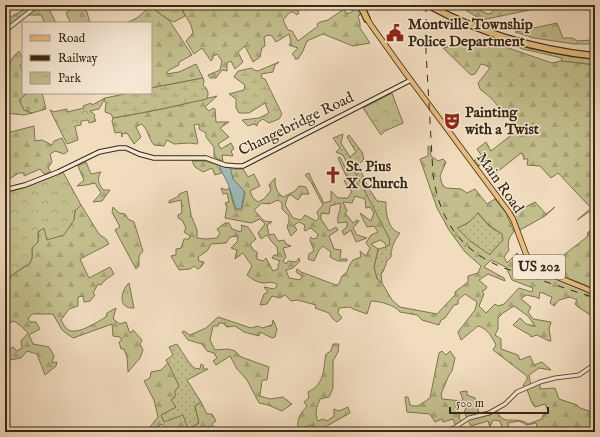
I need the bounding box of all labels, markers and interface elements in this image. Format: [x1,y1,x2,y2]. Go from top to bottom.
place label: Montville Township Police Department [408,15,533,51]
legend [22,22,152,94]
public building icon: Montville Township Police Department [385,23,405,43]
text: Road [58,31,86,46]
text: Railway [58,51,97,66]
text: Park [58,71,81,86]
street label: Changebridge Road [235,87,358,160]
place label: Painting with a Twist [464,103,540,139]
theatre icon: Painting with a Twist [442,111,462,131]
street label: Main Road [472,149,528,218]
place label: St. Pius X Church [345,157,409,193]
church icon: St. Pius X Church [323,165,343,185]
road number: US 202 [513,255,565,279]
scale bar [450,389,548,415]
text: 500 m [456,396,484,411]

